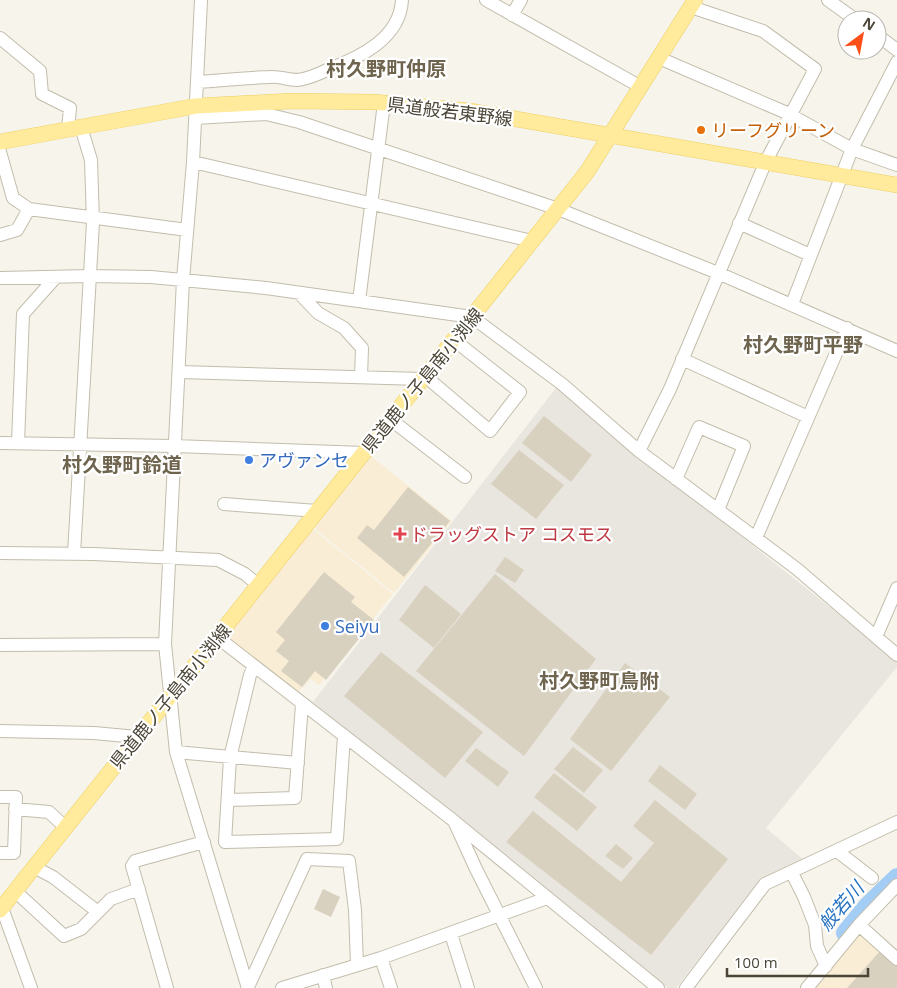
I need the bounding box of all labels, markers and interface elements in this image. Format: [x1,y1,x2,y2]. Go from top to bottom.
north arrow [837,10,887,60]
text: N [859,12,879,35]
district label: 村久野町仲原 [326,55,446,82]
street label: 県道般若東野線 [386,91,514,131]
place label: リーフグリーン [711,118,835,142]
marker: リーフグリーン [695,124,707,136]
street label: 県道鹿ノ子島南小渕線 [356,303,488,457]
district label: 村久野町平野 [743,331,863,358]
place label: アヴァンセ [259,448,349,472]
district label: 村久野町鈴道 [62,451,182,478]
marker: アヴァンセ [243,454,255,466]
place label: ドラッグストア コスモス [410,522,613,546]
marker: ドラッグストア コスモス [394,528,406,540]
place label: Seiyu [335,614,380,638]
street label: 県道鹿ノ子島南小渕線 [104,619,236,773]
marker: Seiyu [319,620,331,632]
district label: 村久野町鳥附 [539,667,659,694]
water label: 般若川 [812,874,871,936]
scale bar [727,946,868,978]
text: 100 m [734,952,778,972]

